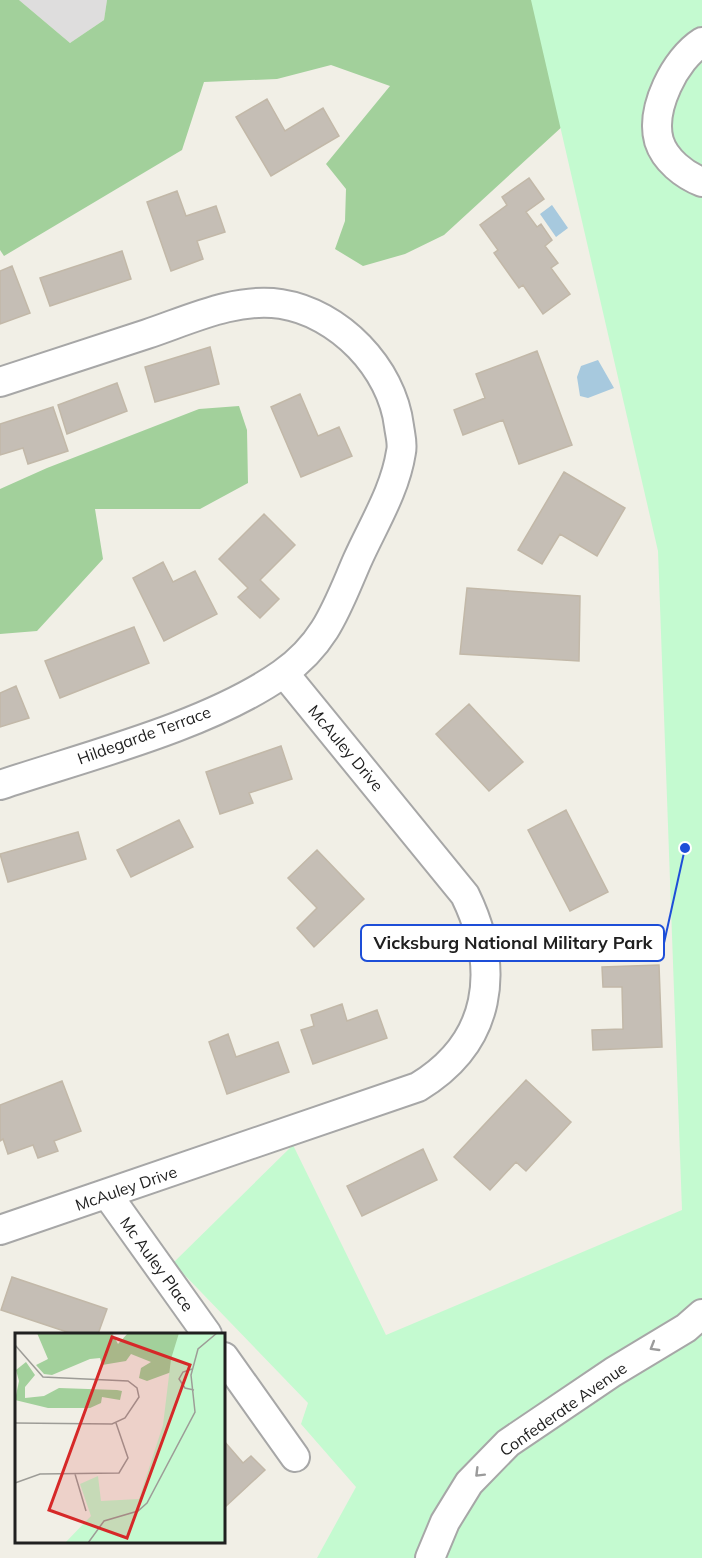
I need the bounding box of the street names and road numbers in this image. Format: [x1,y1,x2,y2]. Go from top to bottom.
street label: McAuley Drive [304,701,388,795]
street label: Hildegarde Terrace [75,702,213,768]
street label: McAuley Drive [72,1161,180,1215]
street label: Mc Auley Place [116,1213,198,1315]
street label: Confederate Avenue [496,1358,630,1460]

